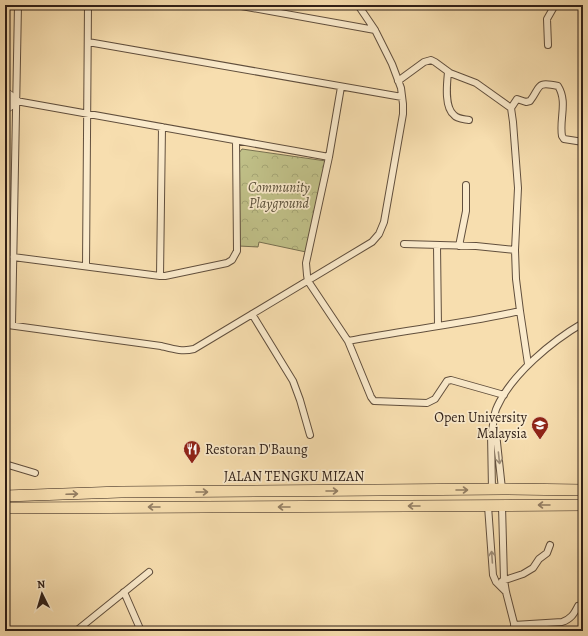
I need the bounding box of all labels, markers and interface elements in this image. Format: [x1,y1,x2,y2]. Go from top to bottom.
park label: Community Playground [248,178,310,213]
place label: Open University Malaysia [434,408,528,443]
school or university icon: Open University Malaysia [530,415,550,440]
restaurant icon: Restoran D'Baung [182,439,202,464]
place label: Restoran D'Baung [205,440,308,459]
one-way arrow [495,451,503,464]
street label: JALAN TENGKU MIZAN [224,467,364,486]
one-way arrow [455,486,468,494]
one-way arrow [325,487,338,495]
one-way arrow [195,488,208,496]
one-way arrow [65,490,78,498]
one-way arrow [538,501,551,509]
one-way arrow [408,502,421,510]
one-way arrow [148,503,161,511]
one-way arrow [278,503,291,511]
one-way arrow [489,551,496,564]
north arrow [22,574,62,614]
text: N [37,577,46,592]

